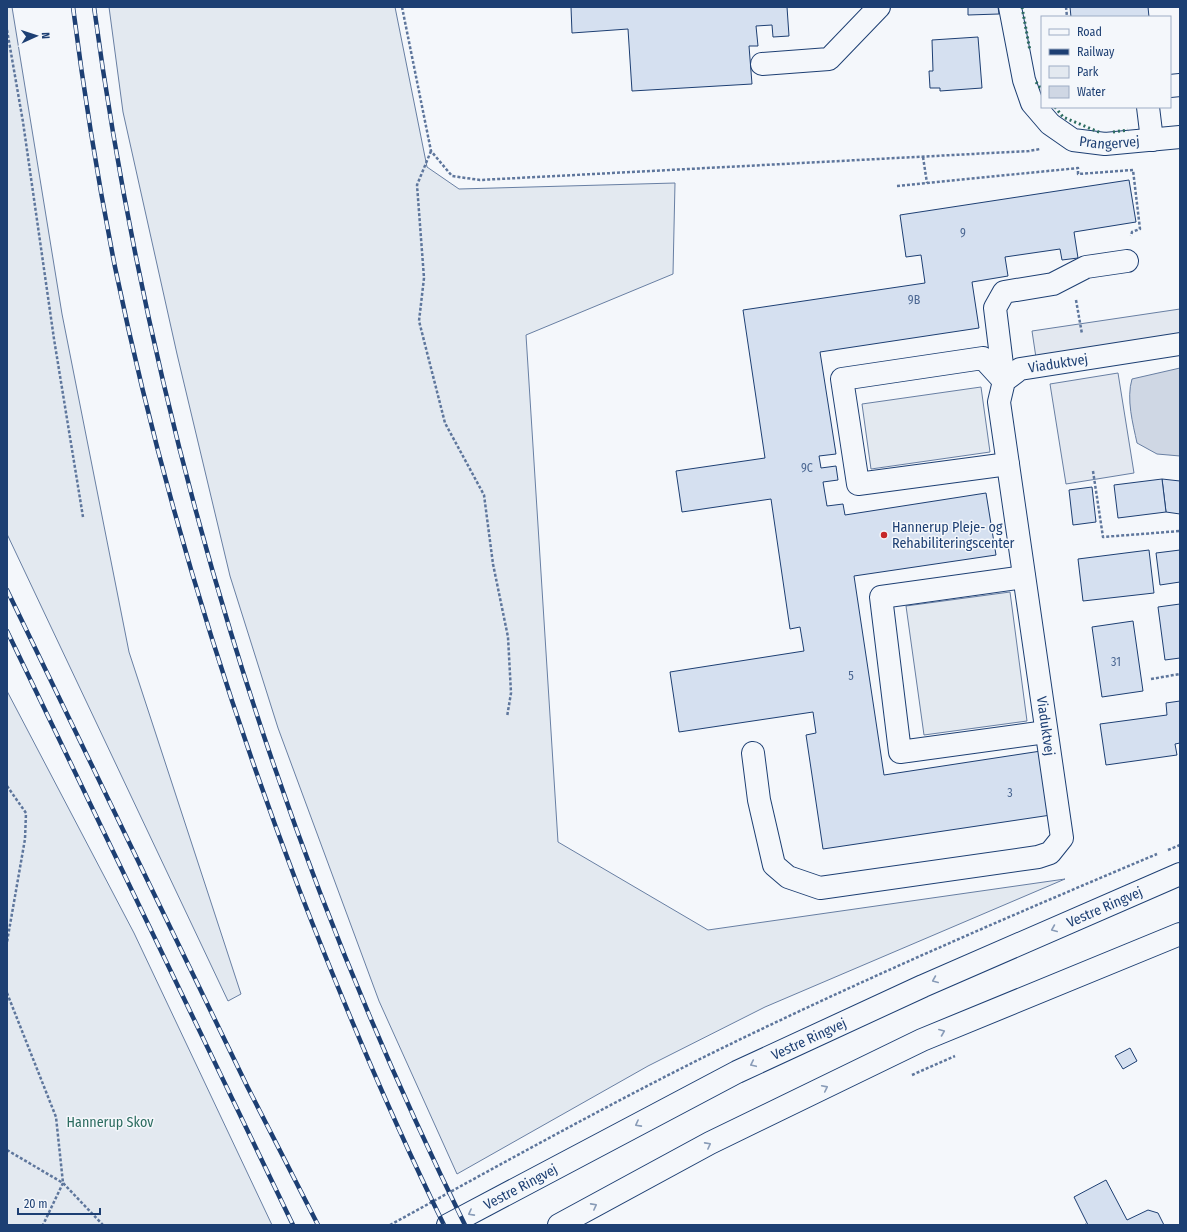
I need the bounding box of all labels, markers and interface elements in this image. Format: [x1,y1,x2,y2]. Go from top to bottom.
north arrow [16,16,56,56]
legend [1041,16,1171,108]
text: Road [1077,25,1102,39]
text: N [39,32,52,39]
text: Railway [1077,45,1115,59]
text: Park [1077,65,1099,79]
text: Water [1077,85,1106,99]
street label: Prangervej [1078,133,1140,153]
house number: 9 [960,226,966,240]
house number: 9B [908,293,921,307]
street label: Viaduktvej [1027,351,1089,377]
house number: 9C [801,461,813,475]
place label: Hannerup Pleje- og Rehabiliteringscenter [892,519,1015,552]
marker: Hannerup Pleje- og Rehabiliteringscenter [879,530,889,540]
house number: 31 [1111,655,1121,669]
house number: 5 [848,669,854,683]
street label: Viaduktvej [1033,695,1058,757]
house number: 3 [1007,786,1013,800]
street label: Vestre Ringvej [1064,883,1145,931]
one-way arrow [1051,924,1059,932]
one-way arrow [931,975,939,983]
street label: Vestre Ringvej [769,1015,849,1064]
one-way arrow [939,1028,946,1036]
one-way arrow [750,1059,758,1067]
one-way arrow [821,1085,828,1092]
park label: Hannerup Skov [67,1114,154,1131]
one-way arrow [635,1120,642,1127]
one-way arrow [704,1142,711,1149]
street label: Vestre Ringvej [481,1161,560,1213]
scale bar [18,1190,100,1216]
text: 20 m [24,1197,48,1211]
one-way arrow [590,1204,597,1211]
one-way arrow [468,1208,475,1216]

